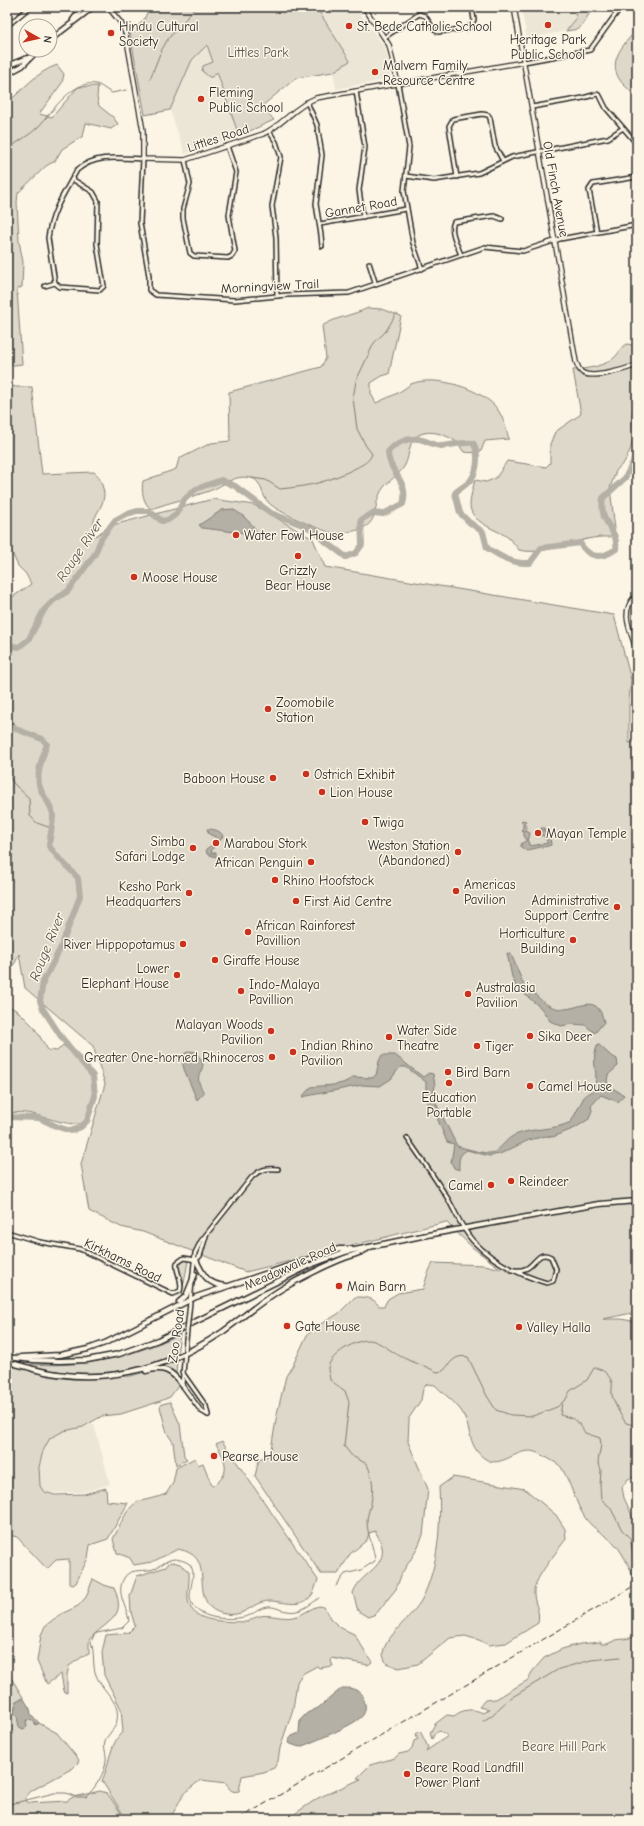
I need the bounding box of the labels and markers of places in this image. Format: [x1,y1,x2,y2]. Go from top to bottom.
place label: Hindu Cultural Society [119,19,199,49]
place label: St. Bede Catholic School [357,19,492,34]
marker: Heritage Park Public School [543,20,553,30]
marker: St. Bede Catholic School [344,21,354,31]
marker: Hindu Cultural Society [106,28,116,38]
place label: Heritage Park Public School [510,32,587,62]
place label: Malvern Family Resource Centre [383,58,475,88]
marker: Malvern Family Resource Centre [370,67,380,77]
place label: Fleming Public School [209,85,283,115]
marker: Fleming Public School [196,94,206,104]
place label: Water Fowl House [244,528,344,543]
marker: Water Fowl House [231,530,241,540]
marker: Grizzly Bear House [293,551,303,561]
place label: Grizzly Bear House [265,563,331,593]
place label: Moose House [142,570,218,585]
marker: Moose House [129,572,139,582]
place label: Zoomobile Station [276,695,335,725]
marker: Zoomobile Station [263,704,273,714]
place label: Ostrich Exhibit [314,767,396,782]
marker: Ostrich Exhibit [301,769,311,779]
place label: Baboon House [183,771,265,786]
marker: Baboon House [268,773,278,783]
place label: Lion House [330,785,393,800]
marker: Lion House [317,787,327,797]
place label: Twiga [373,815,404,830]
marker: Twiga [360,817,370,827]
place label: Mayan Temple [546,826,627,841]
marker: Mayan Temple [533,828,543,838]
place label: Simba Safari Lodge [115,834,185,864]
place label: Marabou Stork [224,836,308,851]
marker: Marabou Stork [211,838,221,848]
place label: Weston Station (Abandoned) [368,838,450,868]
marker: Simba Safari Lodge [188,843,198,853]
marker: Weston Station (Abandoned) [453,847,463,857]
place label: African Penguin [215,855,303,870]
marker: African Penguin [306,857,316,867]
place label: Rhino Hoofstock [283,873,375,888]
marker: Rhino Hoofstock [270,875,280,885]
place label: Americas Pavilion [464,877,515,907]
place label: Kesho Park Headquarters [106,879,182,909]
marker: Americas Pavilion [451,886,461,896]
marker: Kesho Park Headquarters [184,888,194,898]
place label: Administrative Support Centre [524,893,609,923]
place label: First Aid Centre [304,894,392,909]
marker: First Aid Centre [291,896,301,906]
marker: Administrative Support Centre [612,902,622,912]
place label: African Rainforest Pavillion [256,918,356,948]
place label: Horticulture Building [499,926,565,956]
marker: African Rainforest Pavillion [243,927,253,937]
marker: Horticulture Building [568,935,578,945]
place label: River Hippopotamus [64,937,175,952]
marker: River Hippopotamus [178,939,188,949]
place label: Giraffe House [223,953,300,968]
marker: Giraffe House [210,955,220,965]
place label: Lower Elephant House [81,961,170,991]
marker: Lower Elephant House [172,970,182,980]
place label: Indo-Malaya Pavillion [249,977,320,1007]
place label: Australasia Pavilion [476,980,536,1010]
marker: Indo-Malaya Pavillion [236,986,246,996]
marker: Australasia Pavilion [463,989,473,999]
place label: Malayan Woods Pavilion [175,1017,263,1047]
place label: Water Side Theatre [397,1023,457,1053]
marker: Malayan Woods Pavilion [266,1026,276,1036]
place label: Sika Deer [538,1029,592,1044]
marker: Sika Deer [525,1031,535,1041]
marker: Water Side Theatre [384,1032,394,1042]
place label: Indian Rhino Pavilion [301,1038,373,1068]
place label: Tiger [485,1039,514,1054]
marker: Tiger [472,1041,482,1051]
marker: Indian Rhino Pavilion [288,1047,298,1057]
place label: Greater One-horned Rhinoceros [84,1050,264,1065]
marker: Greater One-horned Rhinoceros [267,1052,277,1062]
place label: Bird Barn [456,1065,510,1080]
marker: Bird Barn [443,1067,453,1077]
marker: Education Portable [444,1078,454,1088]
place label: Camel House [538,1079,612,1094]
marker: Camel House [525,1081,535,1091]
place label: Education Portable [421,1090,477,1120]
place label: Reindeer [519,1174,569,1189]
marker: Reindeer [506,1176,516,1186]
place label: Camel [448,1178,483,1193]
marker: Camel [486,1180,496,1190]
place label: Main Barn [347,1279,406,1294]
marker: Main Barn [334,1281,344,1291]
place label: Gate House [295,1319,361,1334]
place label: Valley Halla [527,1320,591,1335]
marker: Gate House [282,1321,292,1331]
marker: Valley Halla [514,1322,524,1332]
place label: Pearse House [222,1449,299,1464]
marker: Pearse House [209,1451,219,1461]
place label: Beare Road Landfill Power Plant [415,1760,524,1790]
marker: Beare Road Landfill Power Plant [402,1769,412,1779]

